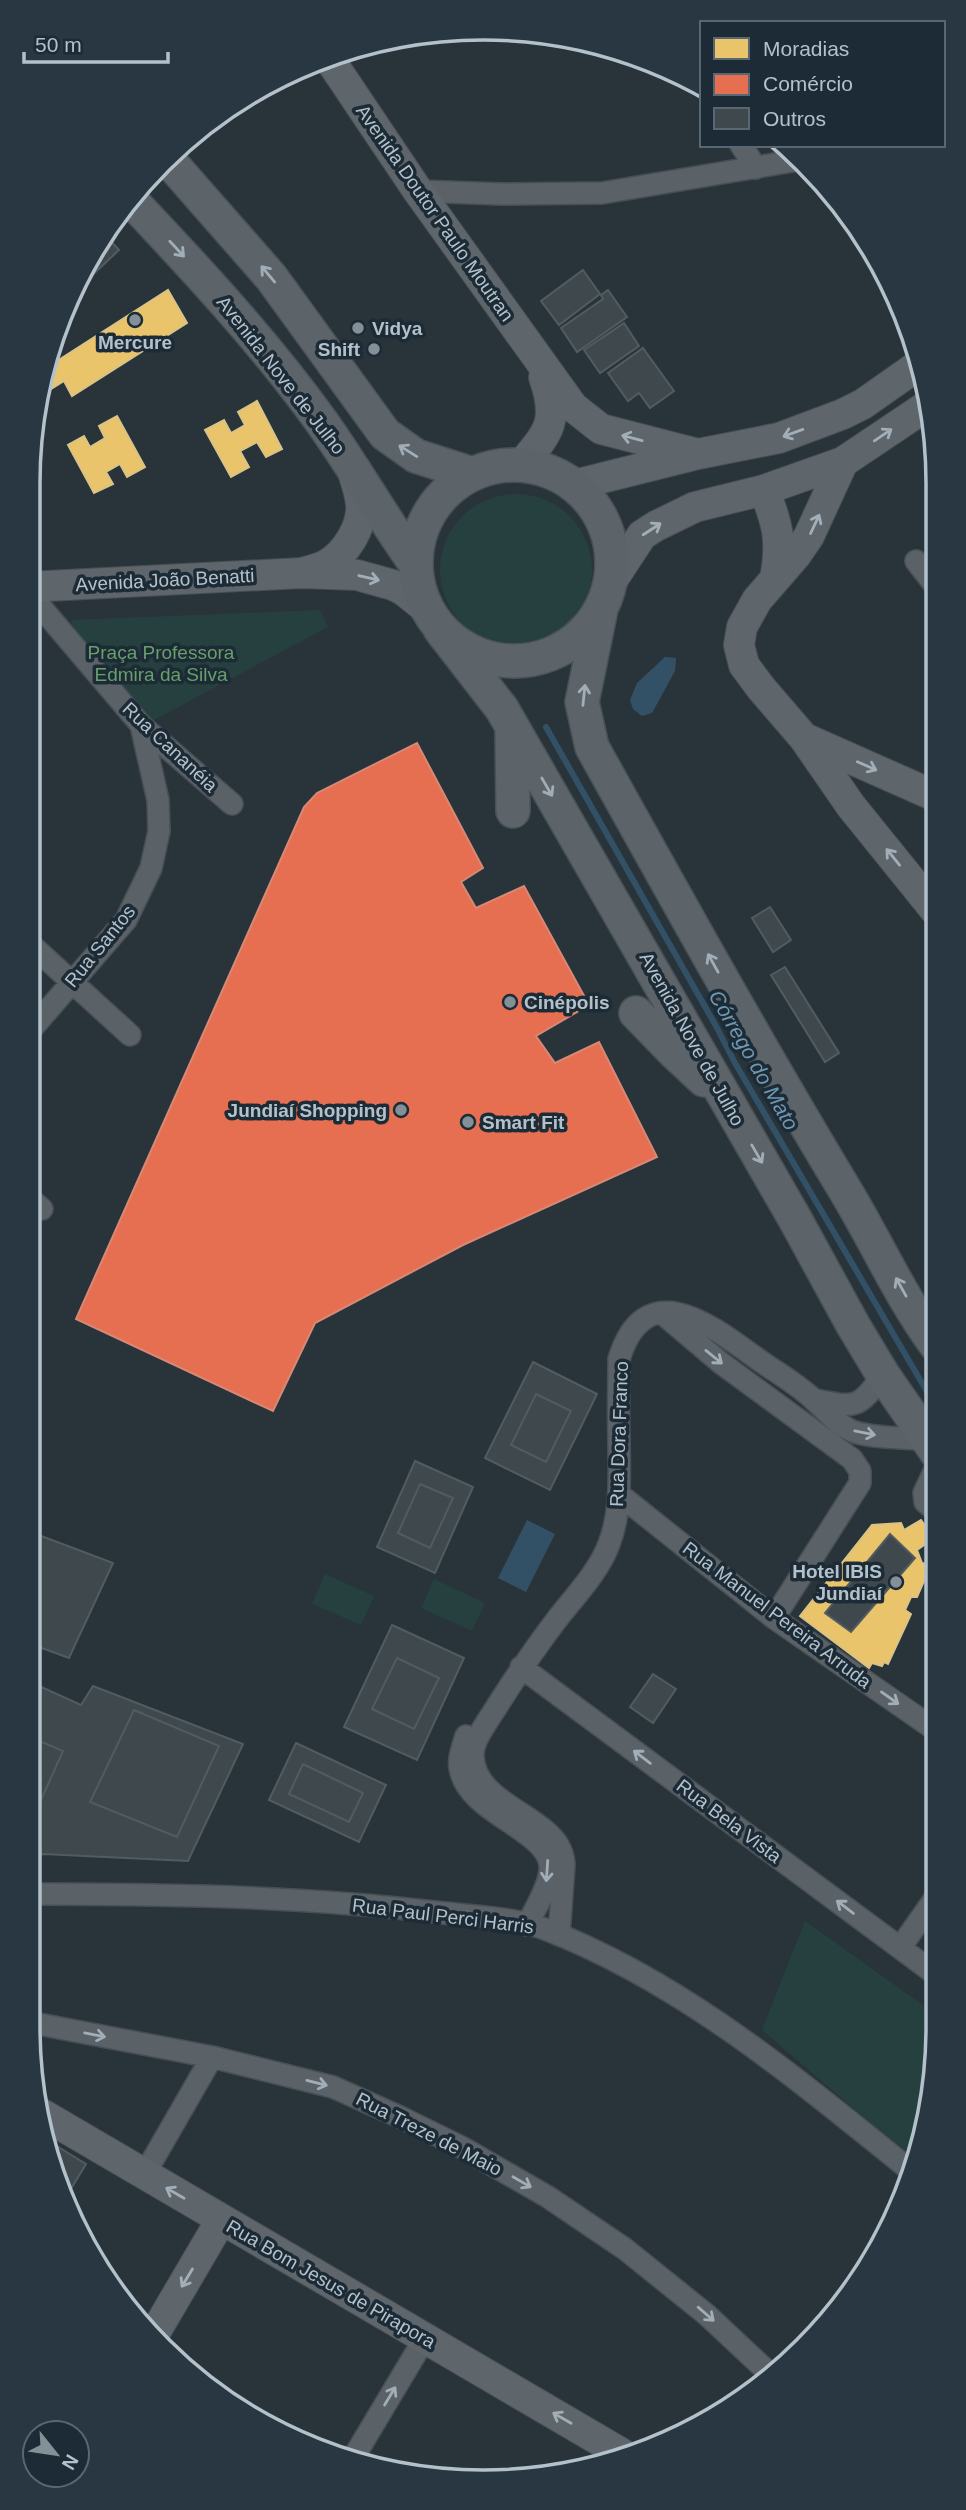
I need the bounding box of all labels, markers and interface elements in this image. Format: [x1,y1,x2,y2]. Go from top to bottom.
scale bar [24,21,168,65]
legend [700,21,945,147]
text: 50 m [35,33,82,56]
text: Moradias [763,37,849,60]
text: Comércio [763,72,853,95]
street label: Avenida Doutor Paulo Moutran [352,101,518,325]
text: Outros [763,107,826,130]
one-way arrow [168,240,185,257]
one-way arrow [260,265,275,283]
street label: Avenida Nove de Julho [213,292,349,458]
marker: Mercure [127,312,143,328]
place label: Vidya [372,318,423,339]
marker: Vidya [350,320,366,336]
place label: Mercure [98,332,172,353]
place label: Shift [318,339,361,360]
marker: Shift [366,341,382,357]
one-way arrow [782,428,804,440]
one-way arrow [873,428,893,442]
one-way arrow [621,431,644,444]
one-way arrow [399,443,419,457]
one-way arrow [809,514,822,535]
one-way arrow [642,521,661,536]
street label: Avenida João Benatti [75,565,255,595]
one-way arrow [357,572,379,585]
park label: Praça Professora Edmira da Silva [88,642,235,685]
one-way arrow [578,684,591,707]
street label: Rua Cananéia [118,698,222,796]
one-way arrow [855,760,877,773]
one-way arrow [540,776,554,796]
one-way arrow [885,849,900,867]
street label: Rua Santos [61,901,139,991]
street label: Avenida Nove de Julho [636,949,748,1129]
one-way arrow [706,954,720,974]
water label: Córrego do Mato [705,986,804,1134]
place label: Cinépolis [524,992,610,1013]
marker: Cinépolis [502,994,518,1010]
place label: Jundiaí Shopping [228,1100,387,1121]
marker: Jundiaí Shopping [393,1102,409,1118]
place label: Smart Fit [482,1112,565,1133]
marker: Smart Fit [460,1114,476,1130]
one-way arrow [750,1144,764,1164]
one-way arrow [894,1277,907,1298]
one-way arrow [704,1349,722,1365]
street label: Rua Dora Franco [606,1361,632,1507]
one-way arrow [853,1427,876,1441]
street label: Rua Manuel Pereira Arruda [679,1537,876,1693]
place label: Hotel IBIS Jundiaí [792,1561,883,1604]
marker: Hotel IBIS Jundiaí [888,1574,904,1590]
one-way arrow [880,1691,899,1705]
one-way arrow [633,1750,652,1765]
street label: Rua Bela Vista [673,1775,786,1867]
one-way arrow [540,1859,553,1882]
street label: Rua Paul Perci Harris [351,1894,535,1938]
one-way arrow [836,1900,855,1914]
one-way arrow [83,2028,106,2042]
one-way arrow [305,2077,328,2090]
street label: Rua Treze de Maio [353,2088,505,2180]
one-way arrow [511,2175,531,2189]
one-way arrow [165,2186,185,2200]
street label: Rua Bom Jesus de Pirapora [223,2216,440,2353]
one-way arrow [180,2268,194,2288]
one-way arrow [697,2306,715,2322]
one-way arrow [383,2387,397,2407]
one-way arrow [553,2411,573,2425]
north arrow [21,2419,91,2489]
text: N [58,2451,83,2473]

